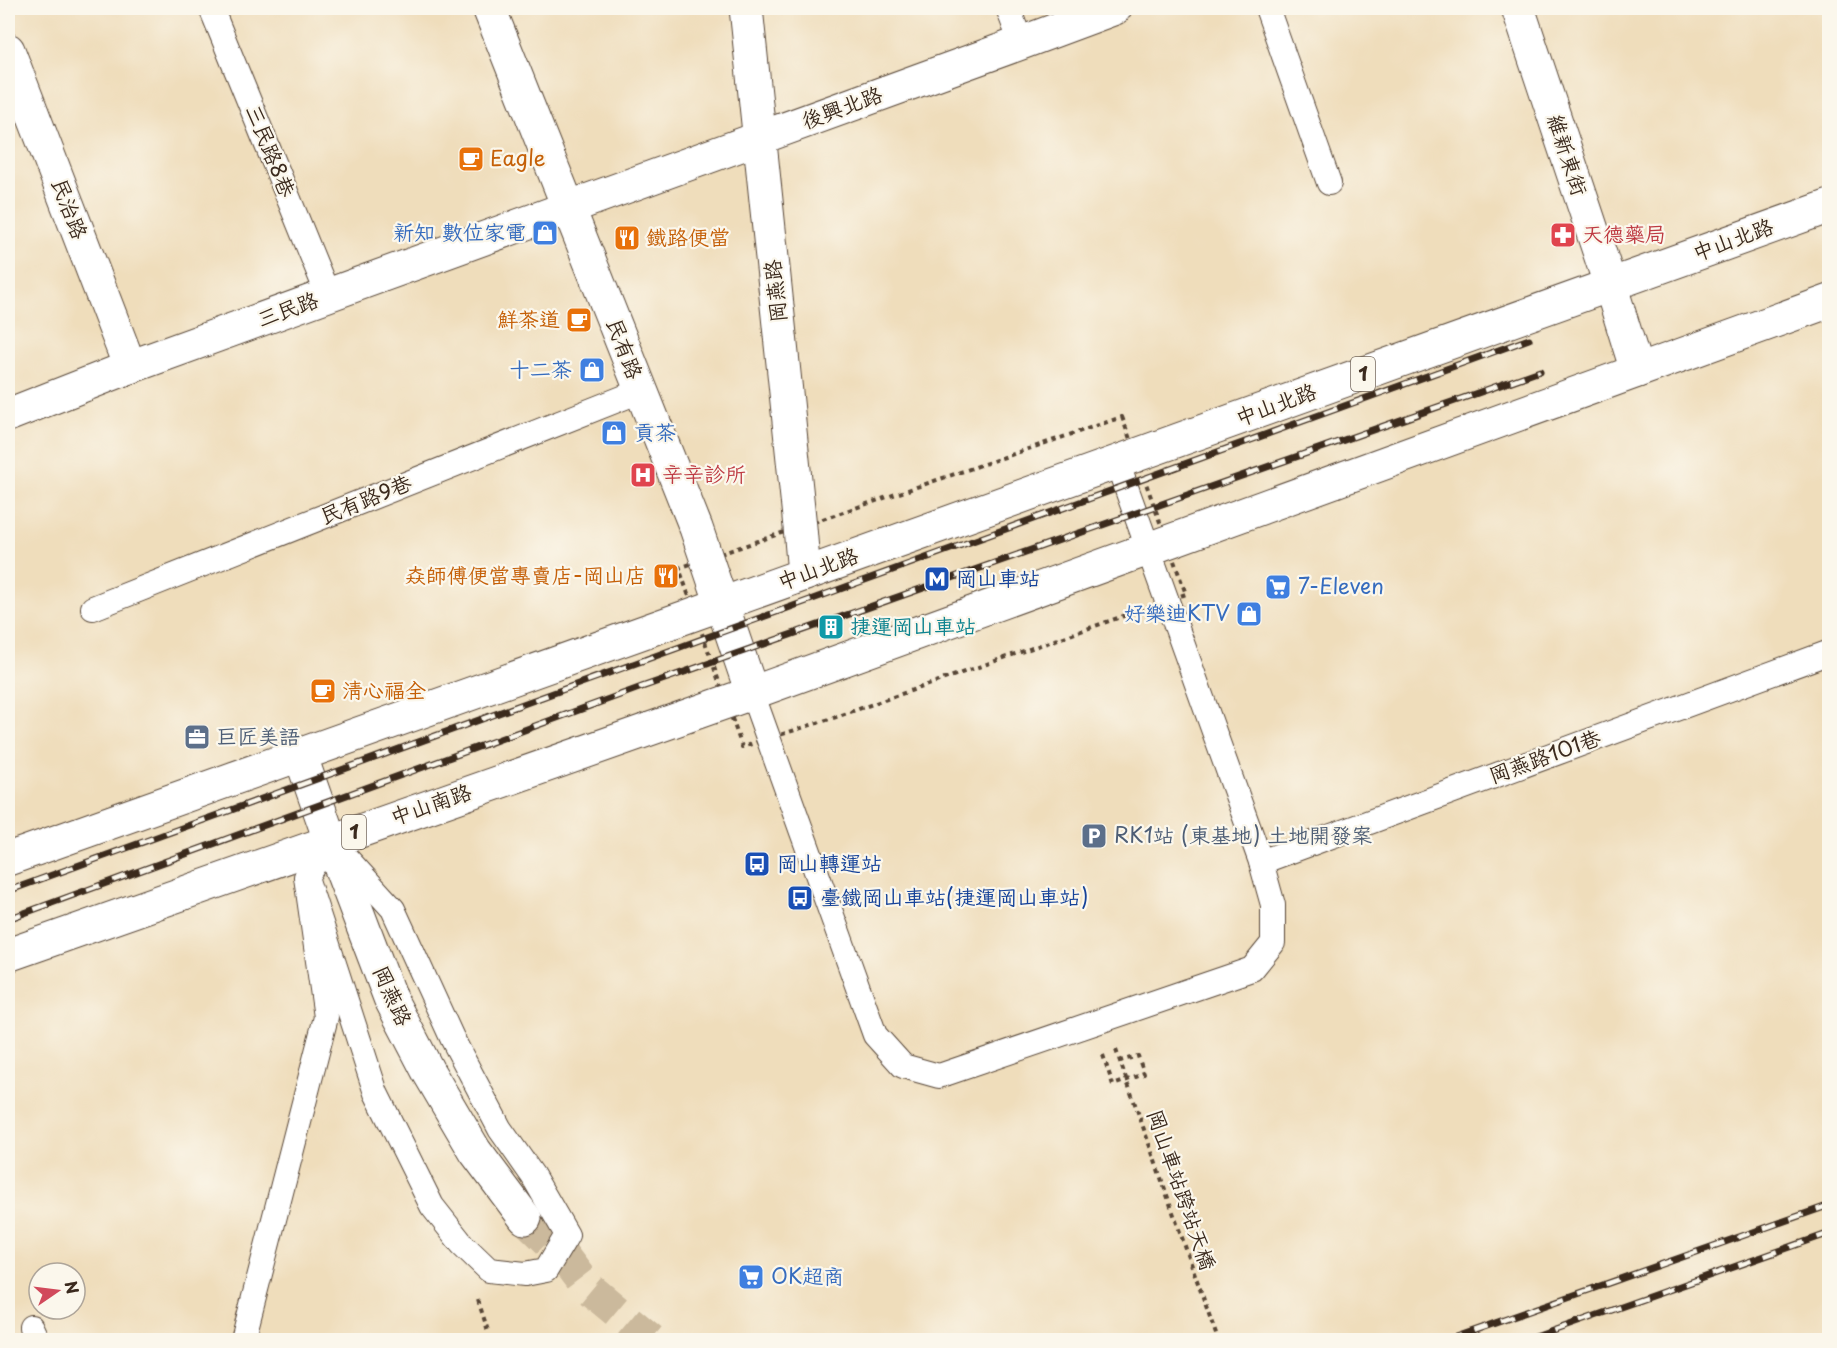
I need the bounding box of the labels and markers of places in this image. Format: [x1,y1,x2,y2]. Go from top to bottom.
place label: Eagle [490,141,546,173]
cafe icon: Eagle [456,144,486,174]
place label: 新知 數位家電 [393,215,526,247]
place label: 天德藥局 [1582,217,1666,249]
shop icon: 新知 數位家電 [530,218,560,248]
place label: 鐵路便當 [646,220,730,252]
pharmacy icon: 天德藥局 [1548,220,1578,250]
restaurant icon: 鐵路便當 [612,223,642,253]
place label: 鮮茶道 [497,302,560,334]
cafe icon: 鮮茶道 [564,305,594,335]
place label: 十二茶 [509,352,572,384]
shop icon: 十二茶 [577,355,607,385]
place label: 貢茶 [634,415,676,447]
shop icon: 貢茶 [599,418,629,448]
place label: 辛辛診所 [662,457,746,489]
hospital icon: 辛辛診所 [628,460,658,490]
place label: 𡘙師傅便當專賣店-岡山店 [405,558,646,590]
restaurant icon: 𡘙師傅便當專賣店-岡山店 [651,561,681,591]
place label: 岡山車站 [956,561,1040,593]
metro station icon: 岡山車站 [922,564,952,594]
place label: 7-Eleven [1298,569,1384,601]
supermarket icon: 7-Eleven [1263,572,1293,602]
place label: 好樂迪KTV [1124,596,1230,628]
shop icon: 好樂迪KTV [1234,599,1264,629]
place label: 捷運岡山車站 [850,609,976,641]
building icon: 捷運岡山車站 [816,612,846,642]
place label: 清心福全 [342,673,426,705]
cafe icon: 清心福全 [308,676,338,706]
place label: 巨匠美語 [216,719,300,751]
office icon: 巨匠美語 [182,722,212,752]
place label: RK1站 (東基地) 土地開發案 [1114,818,1372,850]
parking icon: RK1站 (東基地) 土地開發案 [1079,821,1109,851]
place label: 岡山轉運站 [777,846,882,878]
bus stop icon: 岡山轉運站 [742,849,772,879]
place label: 臺鐵岡山車站(捷運岡山車站) [820,880,1089,912]
bus stop icon: 臺鐵岡山車站(捷運岡山車站) [785,883,815,913]
place label: OK超商 [771,1259,844,1291]
supermarket icon: OK超商 [736,1262,766,1292]

